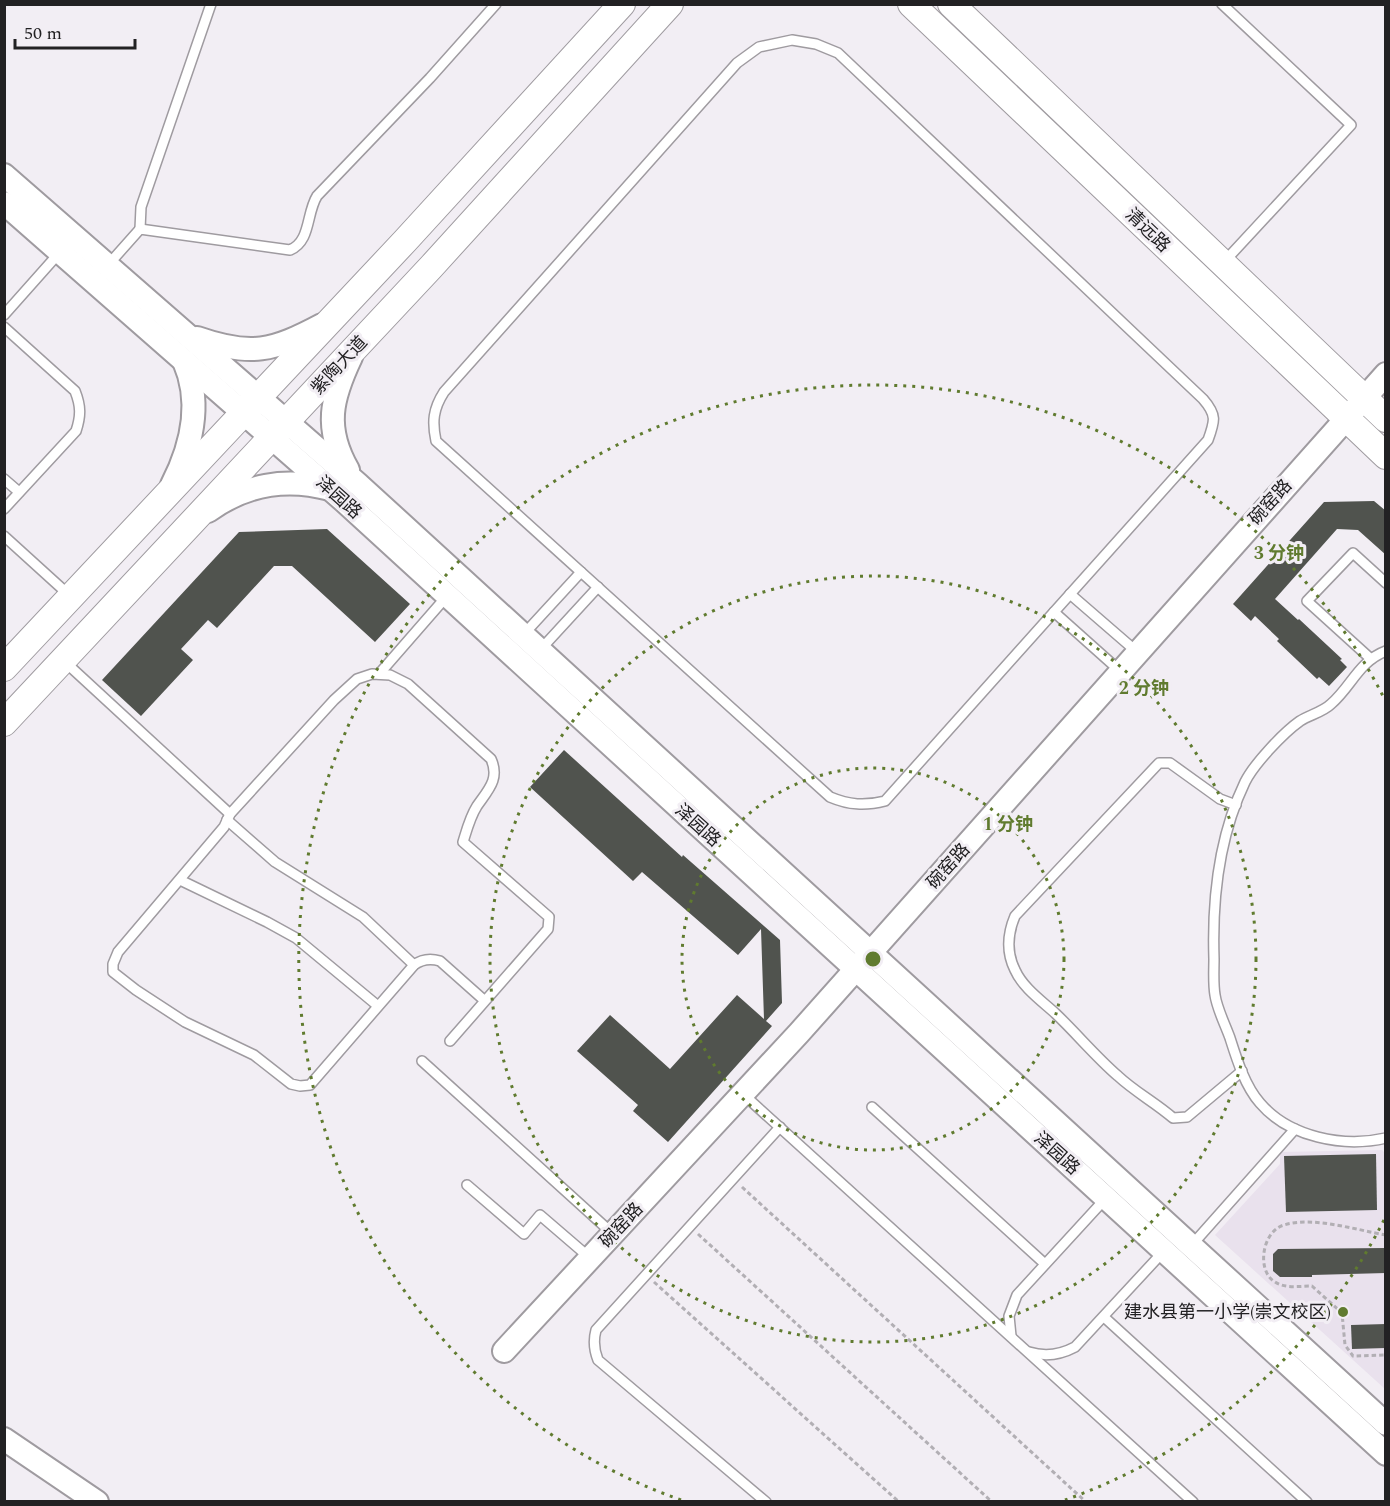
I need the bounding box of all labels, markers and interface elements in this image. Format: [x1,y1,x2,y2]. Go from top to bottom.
scale bar [15,12,135,50]
text: 50 m [24,20,62,47]
street label: 清远路 [1119,202,1176,259]
street label: 紫陶大道 [305,330,374,401]
street label: 泽园路 [310,469,368,525]
street label: 碗窑路 [1242,473,1298,531]
text: 3 分钟 [1254,540,1304,567]
text: 2 分钟 [1119,675,1169,702]
street label: 泽园路 [669,797,727,853]
text: 1 分钟 [983,811,1033,838]
street label: 碗窑路 [920,837,976,895]
centre of rings [863,949,883,969]
street label: 泽园路 [1028,1125,1086,1181]
street label: 碗窑路 [593,1196,650,1254]
place label: 建水县第一小学(崇文校区) [1124,1299,1331,1326]
marker: 建水县第一小学(崇文校区) [1336,1305,1350,1319]

